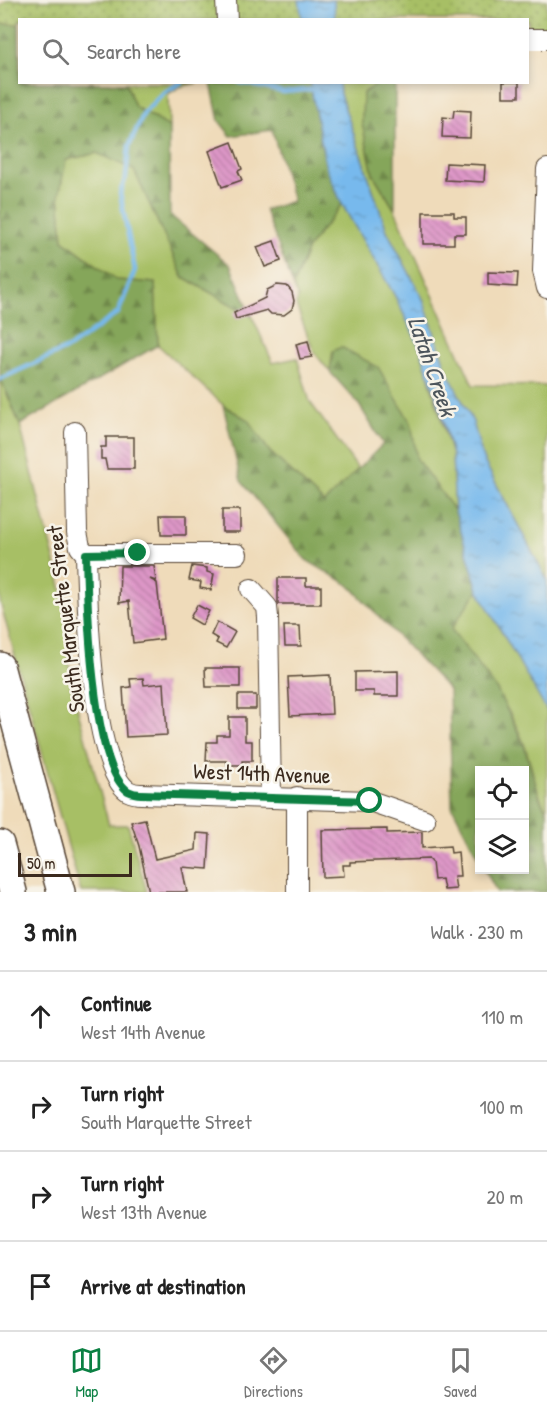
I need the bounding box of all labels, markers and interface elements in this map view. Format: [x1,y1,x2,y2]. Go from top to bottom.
search box [18,18,529,84]
icon: search [39,35,72,68]
text: Search here [87,36,181,66]
water label: Latah Creek [401,312,466,422]
street label: South Marquette Street [39,524,91,714]
route end [124,539,150,565]
street label: West 14th Avenue [193,756,331,790]
map controls [475,766,529,874]
button: locate [475,766,529,820]
route start [356,787,382,813]
button: layers [475,820,529,874]
scale bar [18,850,132,878]
text: 50 m [27,852,56,874]
text: 3 min [24,914,77,949]
text: Walk · 230 m [431,918,523,945]
text: Continue [81,988,152,1018]
icon: ahead [24,1000,57,1033]
text: 110 m [481,1003,523,1030]
text: West 14th Avenue [81,1018,206,1045]
text: Turn right [81,1078,164,1108]
icon: right [24,1090,57,1123]
text: 100 m [480,1093,523,1120]
text: South Marquette Street [81,1108,252,1135]
text: Turn right [81,1168,164,1198]
icon: right [24,1180,57,1213]
text: 20 m [486,1183,523,1210]
text: West 13th Avenue [81,1198,207,1225]
icon: arrive [24,1270,57,1303]
text: Arrive at destination [81,1271,246,1301]
tab: Map [70,1344,103,1402]
tab: Directions [244,1344,303,1402]
tab: Saved [444,1344,477,1402]

